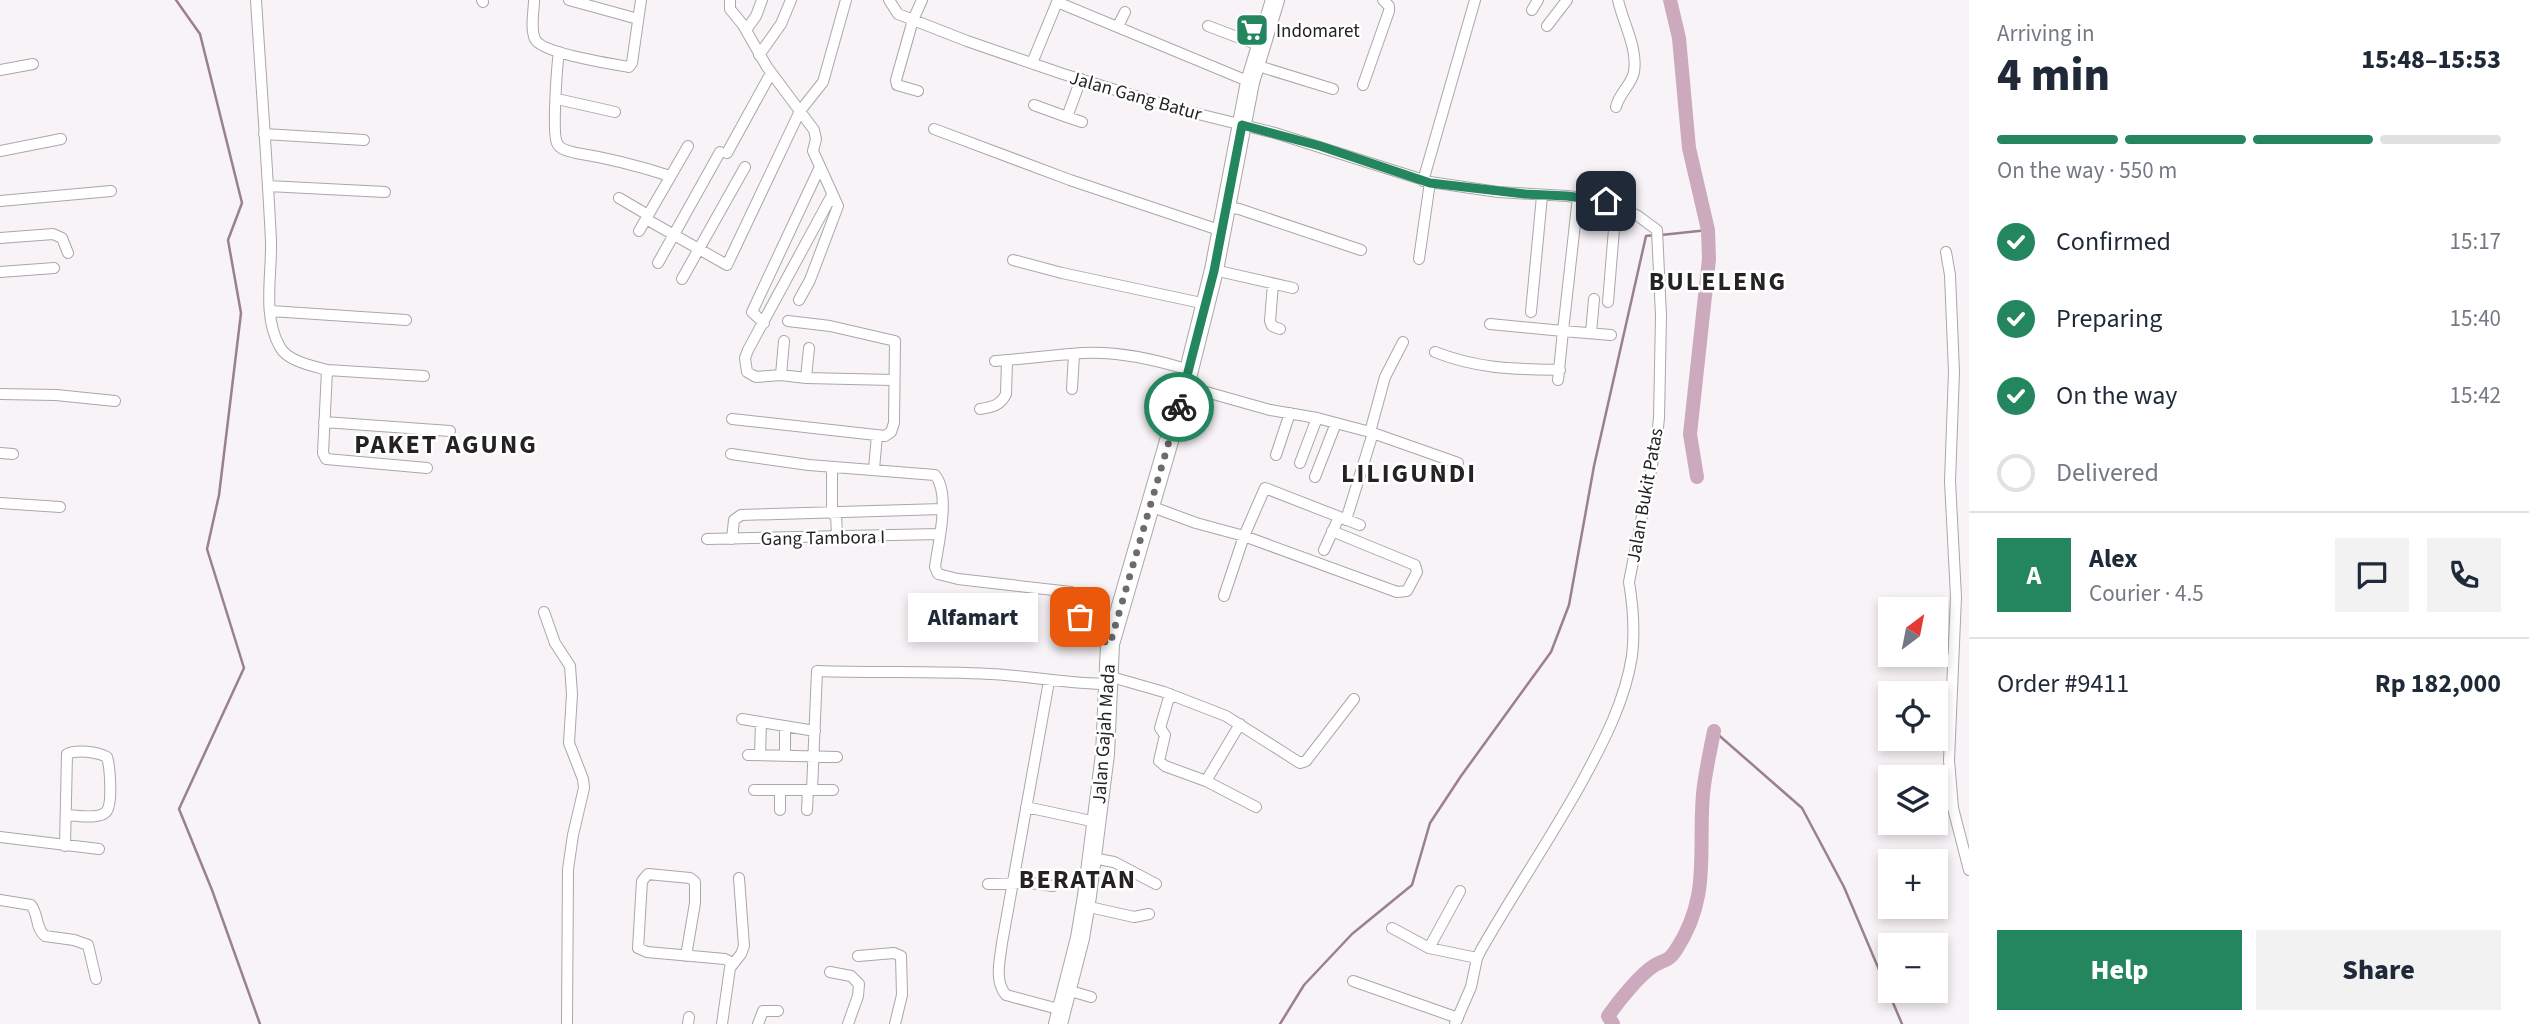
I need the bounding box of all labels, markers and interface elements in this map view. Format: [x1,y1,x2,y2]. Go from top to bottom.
supermarket icon: Indomaret [1233,11,1271,49]
text: Arriving in [1997,17,2095,50]
place label: Indomaret [1276,18,1360,45]
text: 15:48–15:53 [2361,41,2501,78]
text: 4 min [1997,43,2110,108]
street label: Jalan Gang Batur [1066,65,1205,128]
text: On the way · 550 m [1997,154,2177,187]
pin [1576,171,1636,231]
icon: home [1587,182,1625,220]
icon: check [1997,223,2035,261]
text: Confirmed [2056,223,2171,260]
text: 15:17 [2450,225,2501,258]
district label: BULELENG [1649,263,1787,300]
icon: check [1997,300,2035,338]
text: Preparing [2056,300,2162,337]
text: 15:40 [2450,302,2501,335]
courier [1144,372,1214,442]
icon: check [1997,377,2035,415]
text: On the way [2056,377,2177,414]
text: 15:42 [2450,379,2501,412]
icon: bike [1160,388,1198,426]
district label: PAKET AGUNG [354,426,538,463]
street label: Jalan Bukit Patas [1620,426,1671,565]
text: Delivered [2056,454,2159,491]
district label: LILIGUNDI [1341,455,1477,492]
street label: Gang Tambora I [761,524,886,553]
button: chat [2335,538,2409,612]
button: phone [2427,538,2501,612]
text: Alex [2089,540,2138,577]
text: A [2027,557,2041,594]
text: Courier · 4.5 [2089,577,2204,610]
pin [1050,587,1110,647]
callout: Alfamart [908,592,1038,642]
north arrow [1878,597,1948,667]
map controls [1878,597,1948,1003]
icon: bag [1061,598,1099,636]
text: Alfamart [928,601,1018,634]
street label: Jalan Gajah Mada [1086,663,1123,805]
text: Order #9411 [1997,665,2129,702]
text: Rp 182,000 [2375,665,2501,702]
button: locate [1878,681,1948,751]
button: layers [1878,765,1948,835]
button: + [1878,849,1948,919]
district label: BERATAN [1019,861,1137,898]
button: Help [1997,930,2242,1010]
button: Share [2256,930,2501,1010]
button: − [1878,933,1948,1003]

